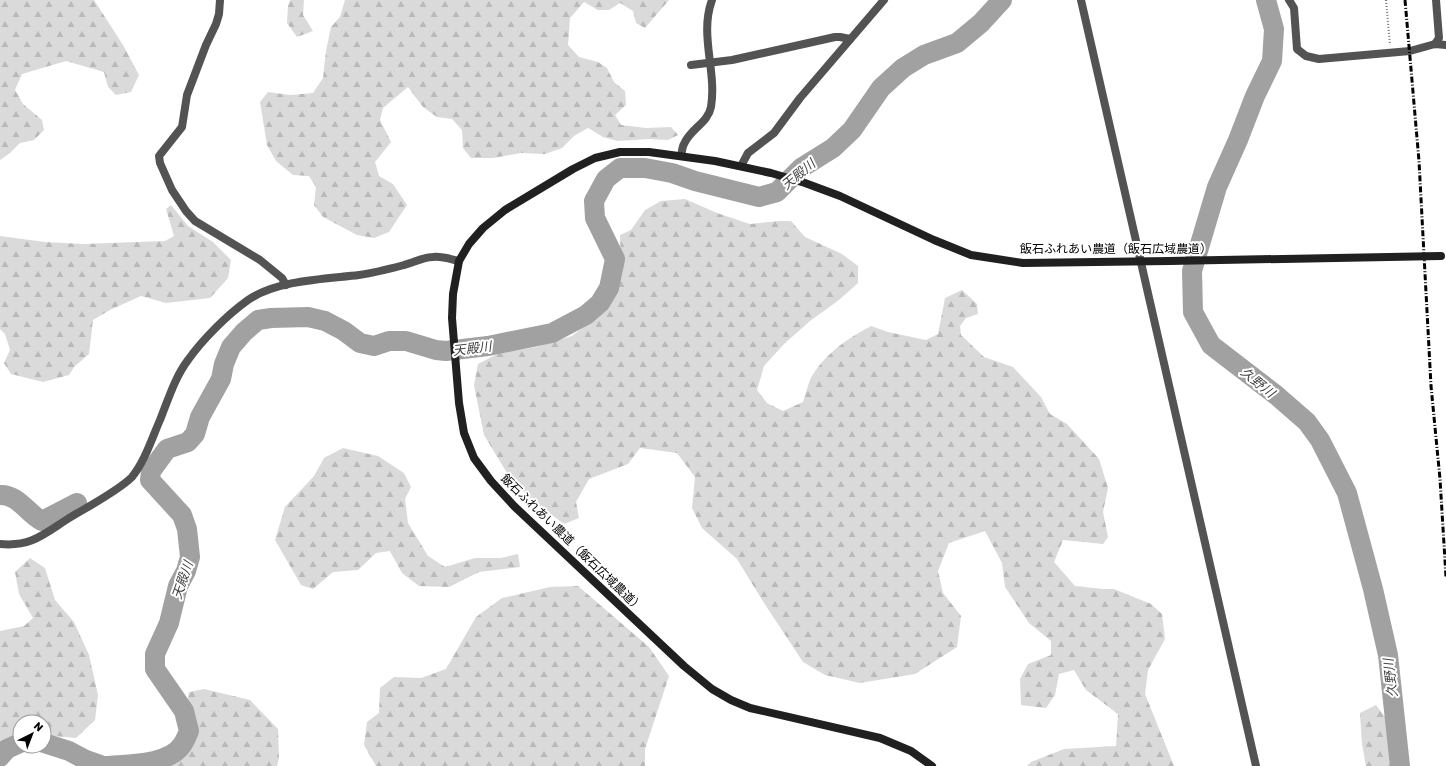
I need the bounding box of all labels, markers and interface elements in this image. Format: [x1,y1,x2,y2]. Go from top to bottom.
water label: 天殿川 [779,155,820,193]
street label: 飯石ふれあい農道（飯石広域農道） [1020,242,1212,256]
water label: 天殿川 [452,338,494,358]
water label: 久野川 [1238,364,1279,402]
street label: 飯石ふれあい農道（飯石広域農道） [498,471,646,615]
water label: 天殿川 [169,557,197,601]
water label: 久野川 [1380,656,1400,698]
north arrow [12,714,52,754]
text: N [31,719,46,734]

